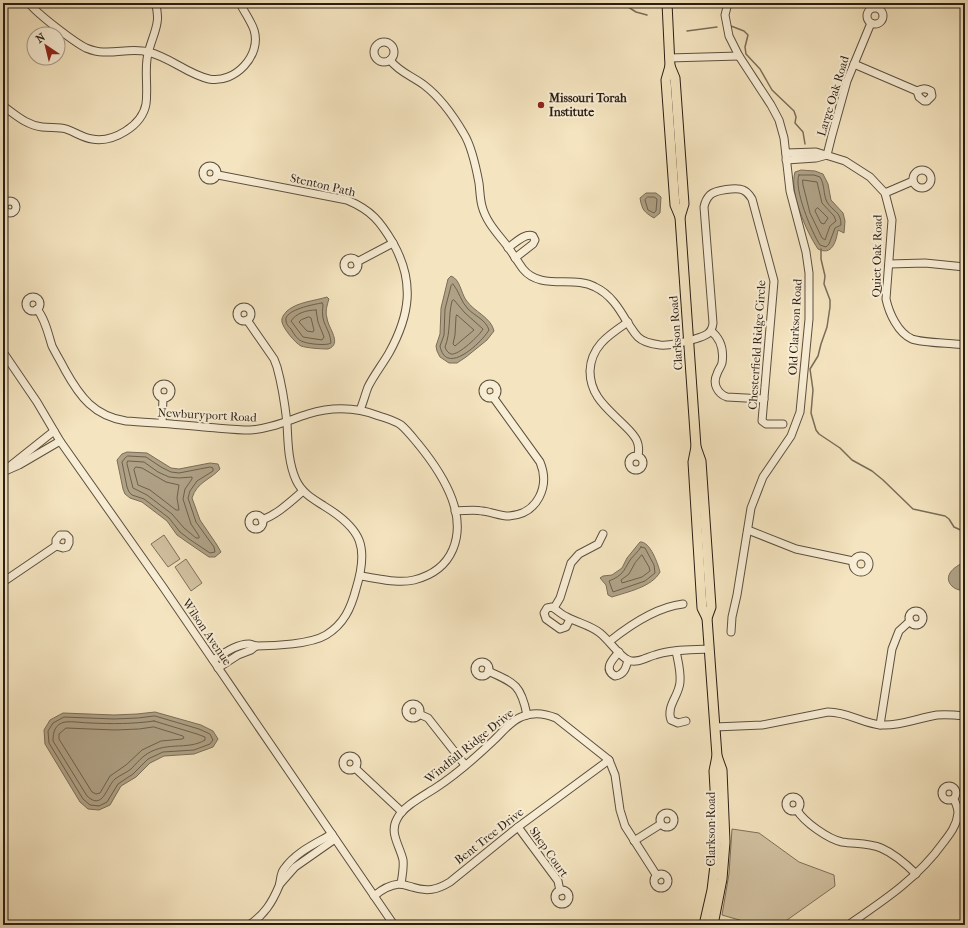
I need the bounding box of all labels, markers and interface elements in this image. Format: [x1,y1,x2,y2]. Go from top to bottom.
north arrow [26,26,66,66]
text: N [33,30,48,46]
street label: Large Oak Road [814,54,852,138]
place label: Missouri Torah Institute [548,91,627,119]
marker: Missouri Torah Institute [536,100,546,110]
street label: Stenton Path [289,171,357,199]
street label: Quiet Oak Road [869,214,885,298]
street label: Old Clarkson Road [785,278,805,376]
street label: Chesterfield Ridge Circle [745,280,769,410]
street label: Clarkson Road [666,295,686,371]
street label: Newburyport Road [157,405,257,425]
street label: Wilson Avenue [179,595,234,668]
street label: Windfall Ridge Drive [421,706,516,787]
street label: Clarkson Road [704,791,718,866]
street label: Bent Tree Drive [452,805,526,867]
street label: Shep Court [527,824,572,880]

